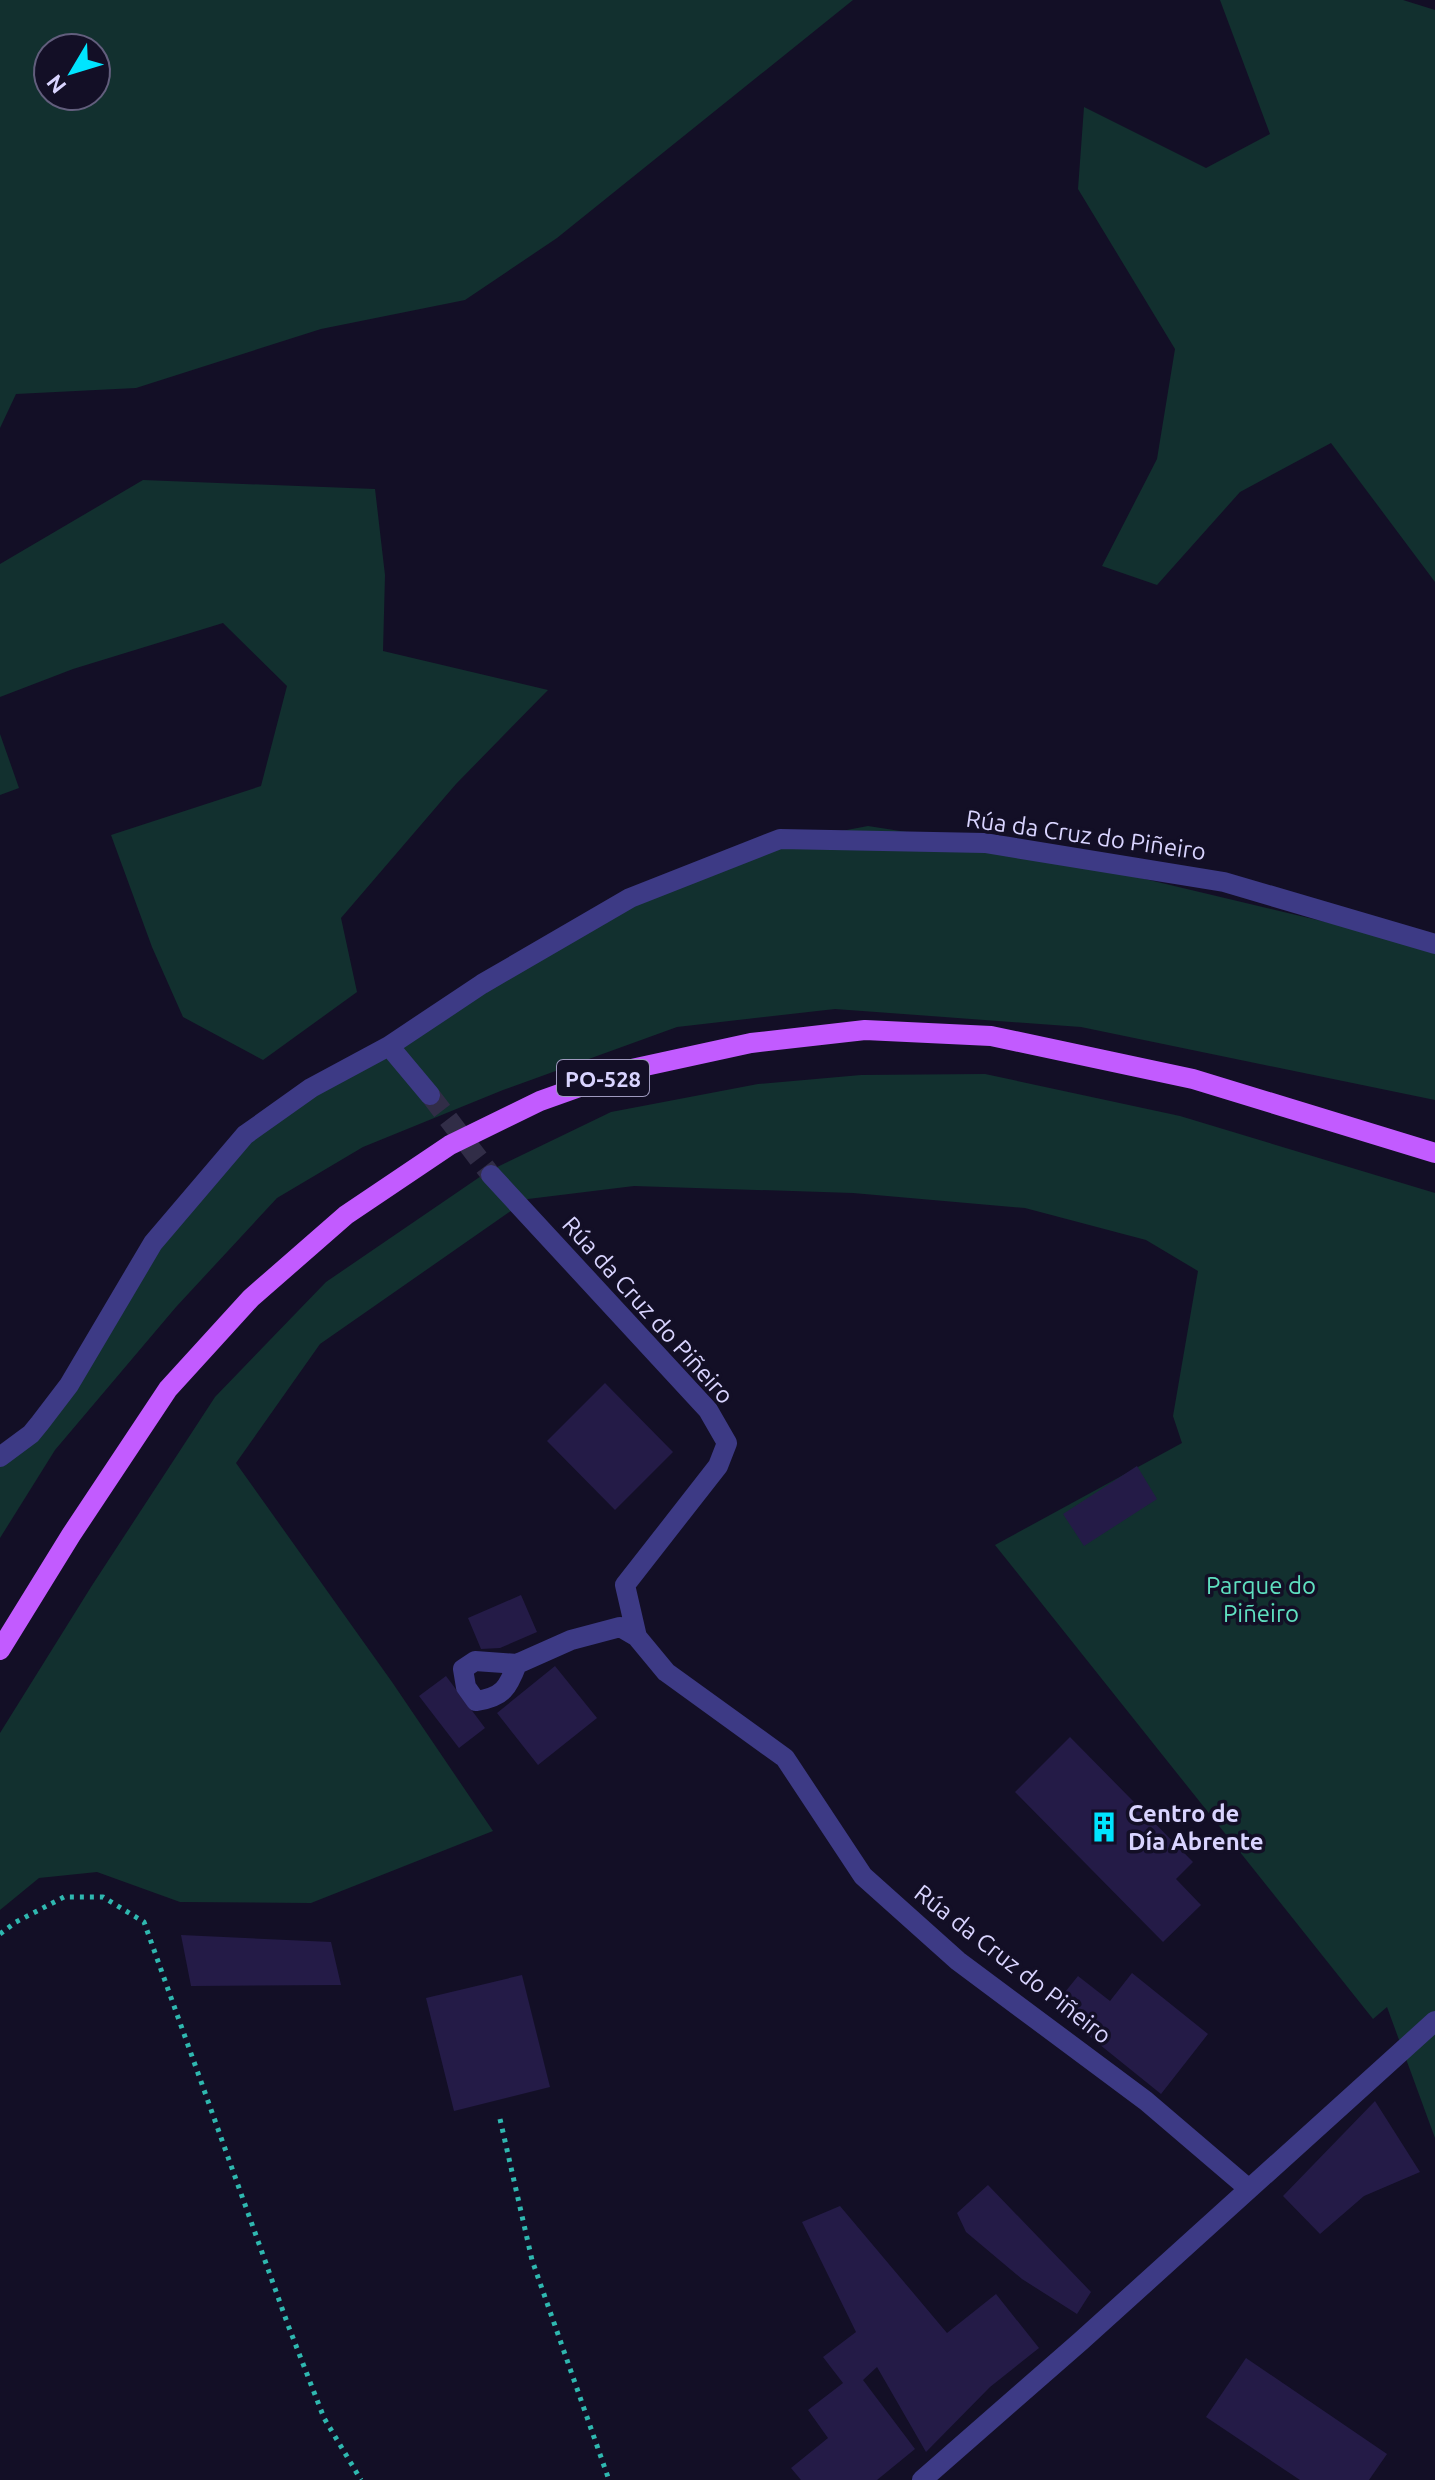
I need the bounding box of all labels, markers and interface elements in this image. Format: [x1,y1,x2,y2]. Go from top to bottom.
north arrow [32,32,112,112]
text: N [41,70,71,99]
street label: Rúa da Cruz do Piñeiro [964,805,1208,865]
road number: PO-528 [557,1060,649,1096]
street label: Rúa da Cruz do Piñeiro [557,1211,739,1409]
park label: Parque do Piñeiro [1206,1572,1316,1627]
place label: Centro de Día Abrente [1128,1800,1263,1855]
building icon: Centro de Día Abrente [1087,1810,1121,1844]
street label: Rúa da Cruz do Piñeiro [909,1879,1117,2049]

